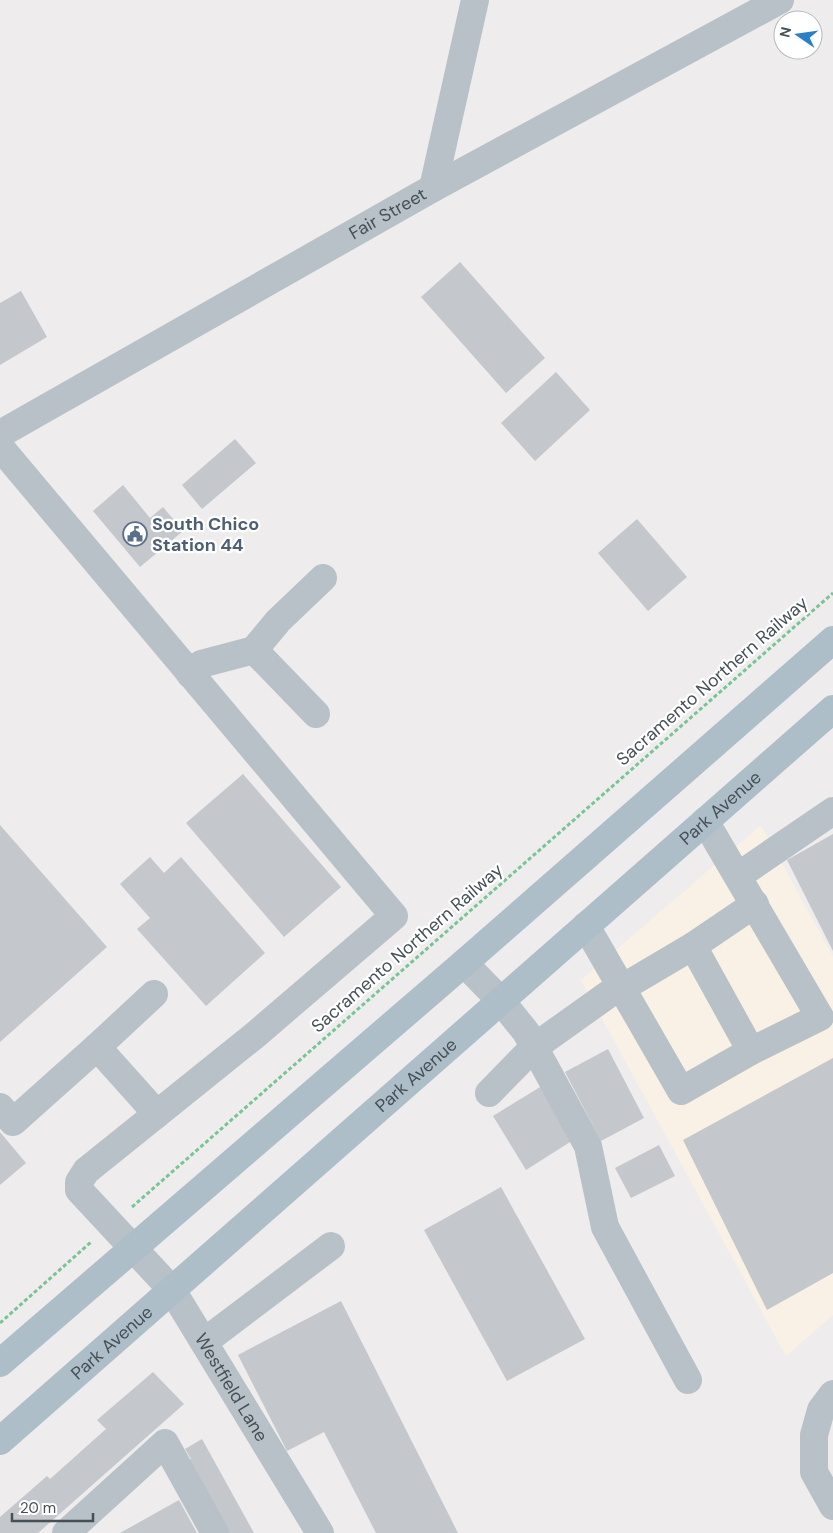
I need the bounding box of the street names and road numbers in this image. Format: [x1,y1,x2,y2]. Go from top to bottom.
street label: Fair Street [345,182,431,245]
street label: Sacramento Northern Railway [611,591,813,771]
street label: Park Avenue [674,765,766,851]
street label: Sacramento Northern Railway [306,858,508,1038]
street label: Park Avenue [370,1033,462,1118]
street label: Park Avenue [66,1300,158,1385]
street label: Westfield Lane [189,1329,273,1446]

